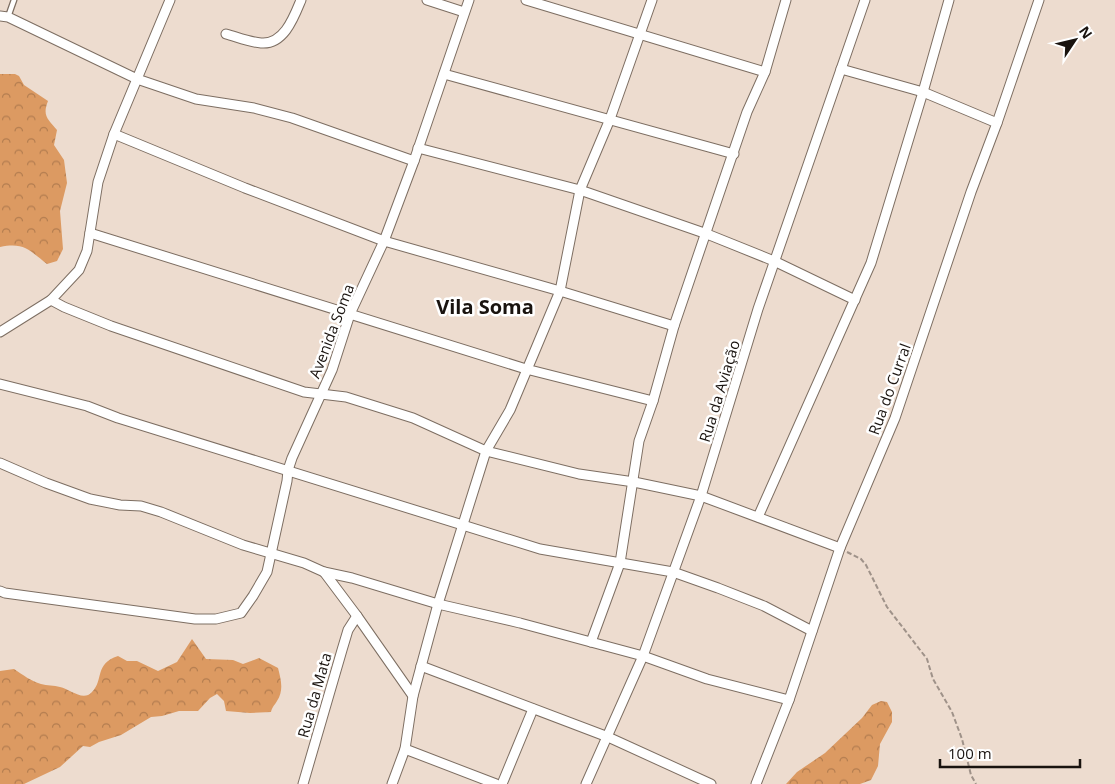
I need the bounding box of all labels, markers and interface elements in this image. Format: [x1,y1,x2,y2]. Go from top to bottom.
north arrow [1050,15,1100,65]
text: N [1075,22,1097,42]
street label: Avenida Soma [304,281,358,381]
district label: Vila Soma [436,293,534,320]
street label: Rua da Aviação [694,338,744,444]
street label: Rua do Curral [863,341,915,437]
street label: Rua da Mata [292,650,336,740]
scale bar [940,736,1080,768]
text: 100 m [948,743,992,763]

